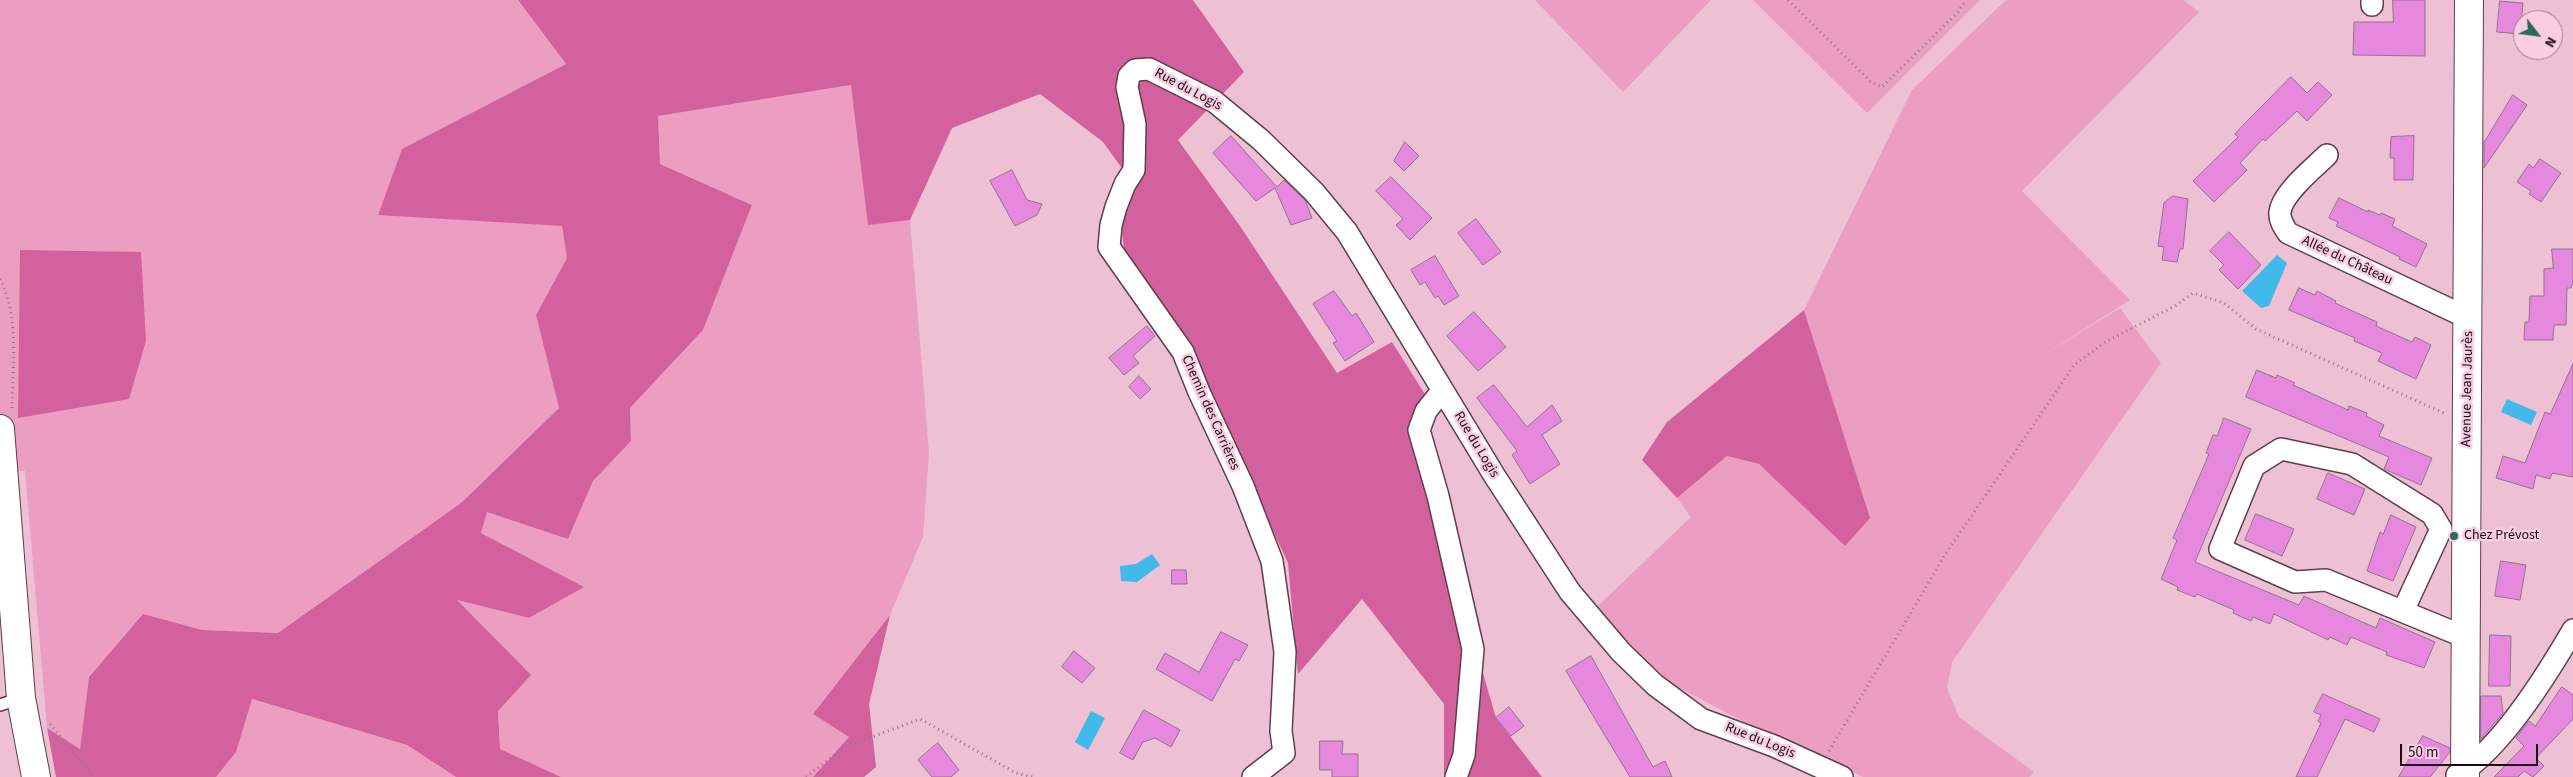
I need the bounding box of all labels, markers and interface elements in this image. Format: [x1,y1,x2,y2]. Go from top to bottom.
north arrow [2513,10,2563,60]
text: N [2539,33,2561,51]
street label: Rue du Logis [1151,65,1225,115]
street label: Allée du Château [2299,233,2395,289]
street label: Avenue Jean Jaurès [2459,331,2477,447]
street label: Chemin des Carrières [1177,353,1243,473]
street label: Rue du Logis [1450,409,1502,481]
place label: Chez Prévost [2464,528,2539,544]
marker: Chez Prévost [2448,530,2460,542]
street label: Rue du Logis [1722,719,1798,763]
scale bar [2403,734,2540,766]
text: 50 m [2408,742,2438,763]

